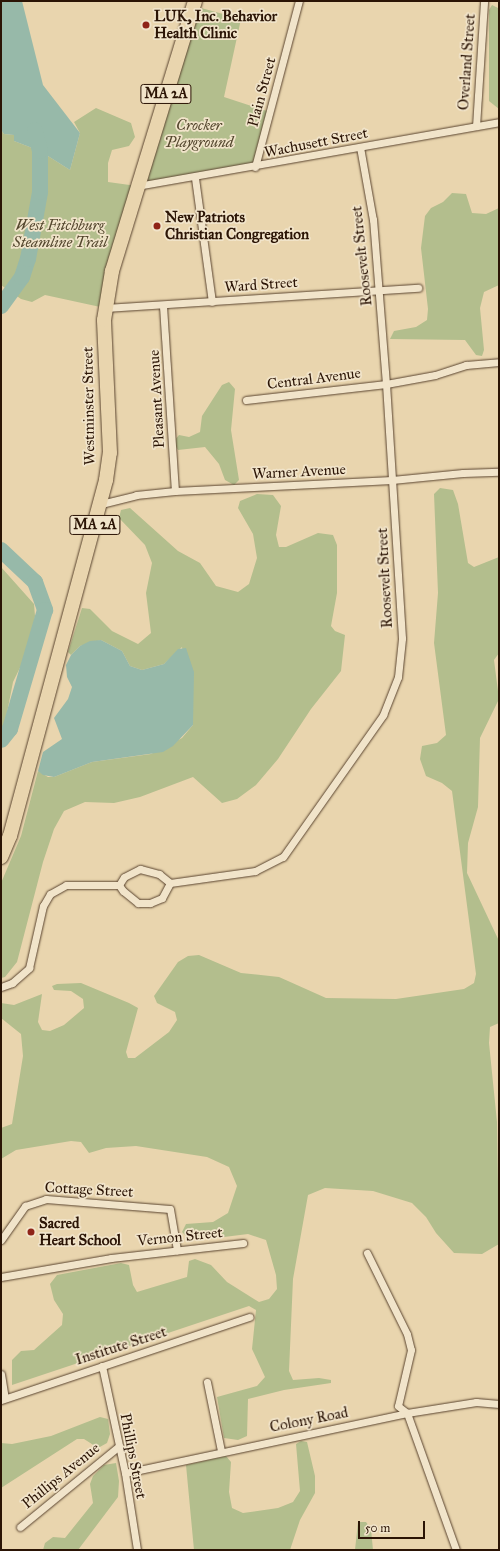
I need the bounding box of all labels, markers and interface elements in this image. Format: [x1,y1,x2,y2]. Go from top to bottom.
place label: LUK, Inc. Behavior Health Clinic [154,7,277,42]
street label: Overland Street [455,13,479,111]
marker: LUK, Inc. Behavior Health Clinic [141,20,151,30]
street label: Plain Street [244,55,280,129]
road number: MA 2A [140,82,192,106]
park label: Crocker Playground [164,116,234,151]
street label: Wachusett Street [263,124,369,162]
street label: Roosevelt Street [348,205,376,307]
place label: New Patriots Christian Congregation [165,208,309,243]
park label: West Fitchburg Steamline Trail [13,216,107,251]
marker: New Patriots Christian Congregation [152,221,162,231]
street label: Ward Street [224,273,298,297]
street label: Westminster Street [79,347,99,465]
street label: Pleasant Avenue [145,349,169,449]
street label: Central Avenue [266,364,362,394]
street label: Warner Avenue [252,461,346,483]
road number: MA 2A [69,513,121,537]
street label: Roosevelt Street [373,527,397,629]
street label: Cottage Street [44,1179,134,1201]
place label: Sacred Heart School [39,1214,121,1249]
street label: Vernon Street [136,1224,224,1250]
marker: Sacred Heart School [26,1227,36,1237]
street label: Institute Street [73,1323,169,1369]
street label: Colony Road [268,1404,350,1436]
street label: Phillips Street [116,1412,150,1500]
street label: Phillips Avenue [19,1439,103,1513]
scale bar [360,1513,427,1539]
text: 50 m [365,1521,390,1535]

